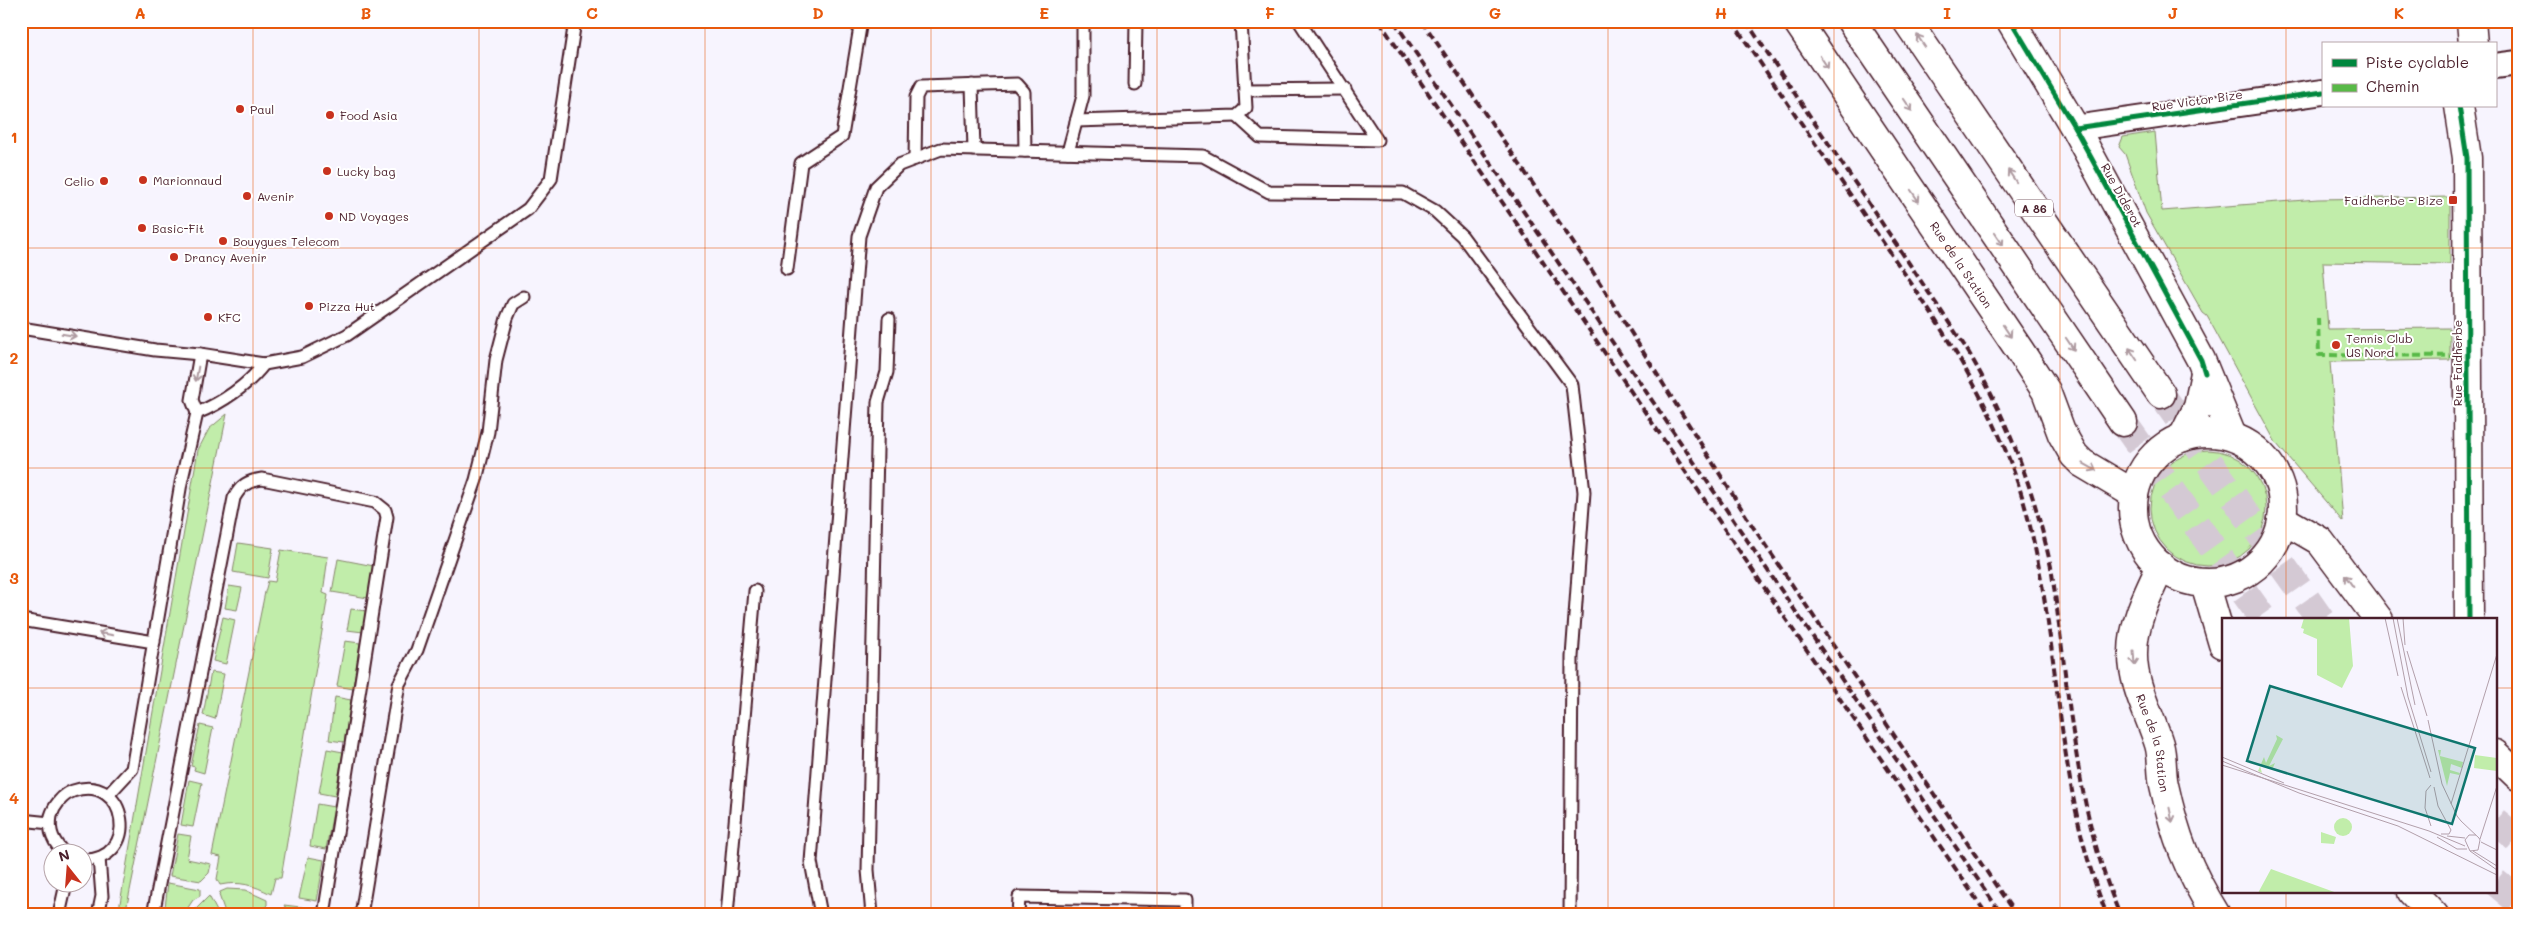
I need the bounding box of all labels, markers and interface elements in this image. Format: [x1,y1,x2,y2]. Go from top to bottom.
text: A [134,2,146,23]
text: B [361,2,371,23]
text: C [586,2,598,23]
text: D [812,2,824,23]
text: E [1039,2,1049,23]
text: F [1265,2,1275,23]
text: G [1489,2,1501,23]
text: H [1715,2,1727,23]
text: I [1943,2,1951,23]
text: J [2168,2,2178,23]
text: K [2394,2,2404,23]
one-way arrow [1916,35,1926,49]
legend [2322,42,2496,108]
text: Piste cyclable [2366,52,2469,72]
one-way arrow [1819,54,1829,68]
text: Chemin [2366,76,2419,96]
street label: Rue Victor Bize [2151,86,2243,114]
one-way arrow [1903,98,1913,112]
place label: Paul [250,101,274,117]
marker: Paul [234,103,246,115]
place label: Food Asia [340,107,398,123]
marker: Food Asia [324,109,336,121]
text: 1 [10,126,18,147]
street label: Rue Diderot [2098,160,2146,230]
place label: Lucky bag [337,163,396,179]
marker: Lucky bag [321,165,333,177]
one-way arrow [2007,169,2017,183]
place label: Marionnaud [153,172,222,188]
place label: Celio [64,173,94,189]
marker: Marionnaud [137,174,149,186]
marker: Celio [98,175,110,187]
place label: Avenir [257,188,294,204]
one-way arrow [1910,189,1921,203]
marker: Avenir [241,190,253,202]
place label: Faidherbe - Bize [2344,192,2443,208]
marker: Faidherbe - Bize [2447,194,2459,206]
road number: A 86 [2015,200,2053,217]
place label: ND Voyages [339,208,409,224]
marker: ND Voyages [323,210,335,222]
street label: Rue de la Station [1927,218,1997,311]
place label: Basic-Fit [152,220,204,236]
marker: Basic-Fit [136,222,148,234]
one-way arrow [1994,232,2004,246]
place label: Bouygues Telecom [233,233,339,249]
marker: Bouygues Telecom [217,235,229,247]
place label: Drancy Avenir [184,249,267,265]
marker: Drancy Avenir [168,251,180,263]
place label: Pizza Hut [319,298,375,314]
marker: Pizza Hut [303,300,315,312]
place label: KFC [218,309,241,325]
marker: KFC [202,311,214,323]
street label: Rue Faidherbe [2449,320,2465,406]
one-way arrow [2001,324,2012,338]
place label: Tennis Club US Nord [2346,330,2413,360]
one-way arrow [61,331,77,341]
one-way arrow [2065,337,2075,351]
marker: Tennis Club US Nord [2330,339,2342,351]
text: 2 [10,347,19,368]
one-way arrow [2128,347,2138,361]
one-way arrow [191,365,201,381]
one-way arrow [2082,463,2097,473]
text: 3 [9,567,19,588]
one-way arrow [2344,574,2354,588]
inset map [2222,618,2496,894]
one-way arrow [98,629,114,639]
one-way arrow [2129,649,2138,665]
street label: Rue de la Station [2133,692,2173,793]
text: 4 [9,787,19,808]
one-way arrow [2166,807,2176,823]
north arrow [42,844,92,894]
text: N [56,844,72,866]

